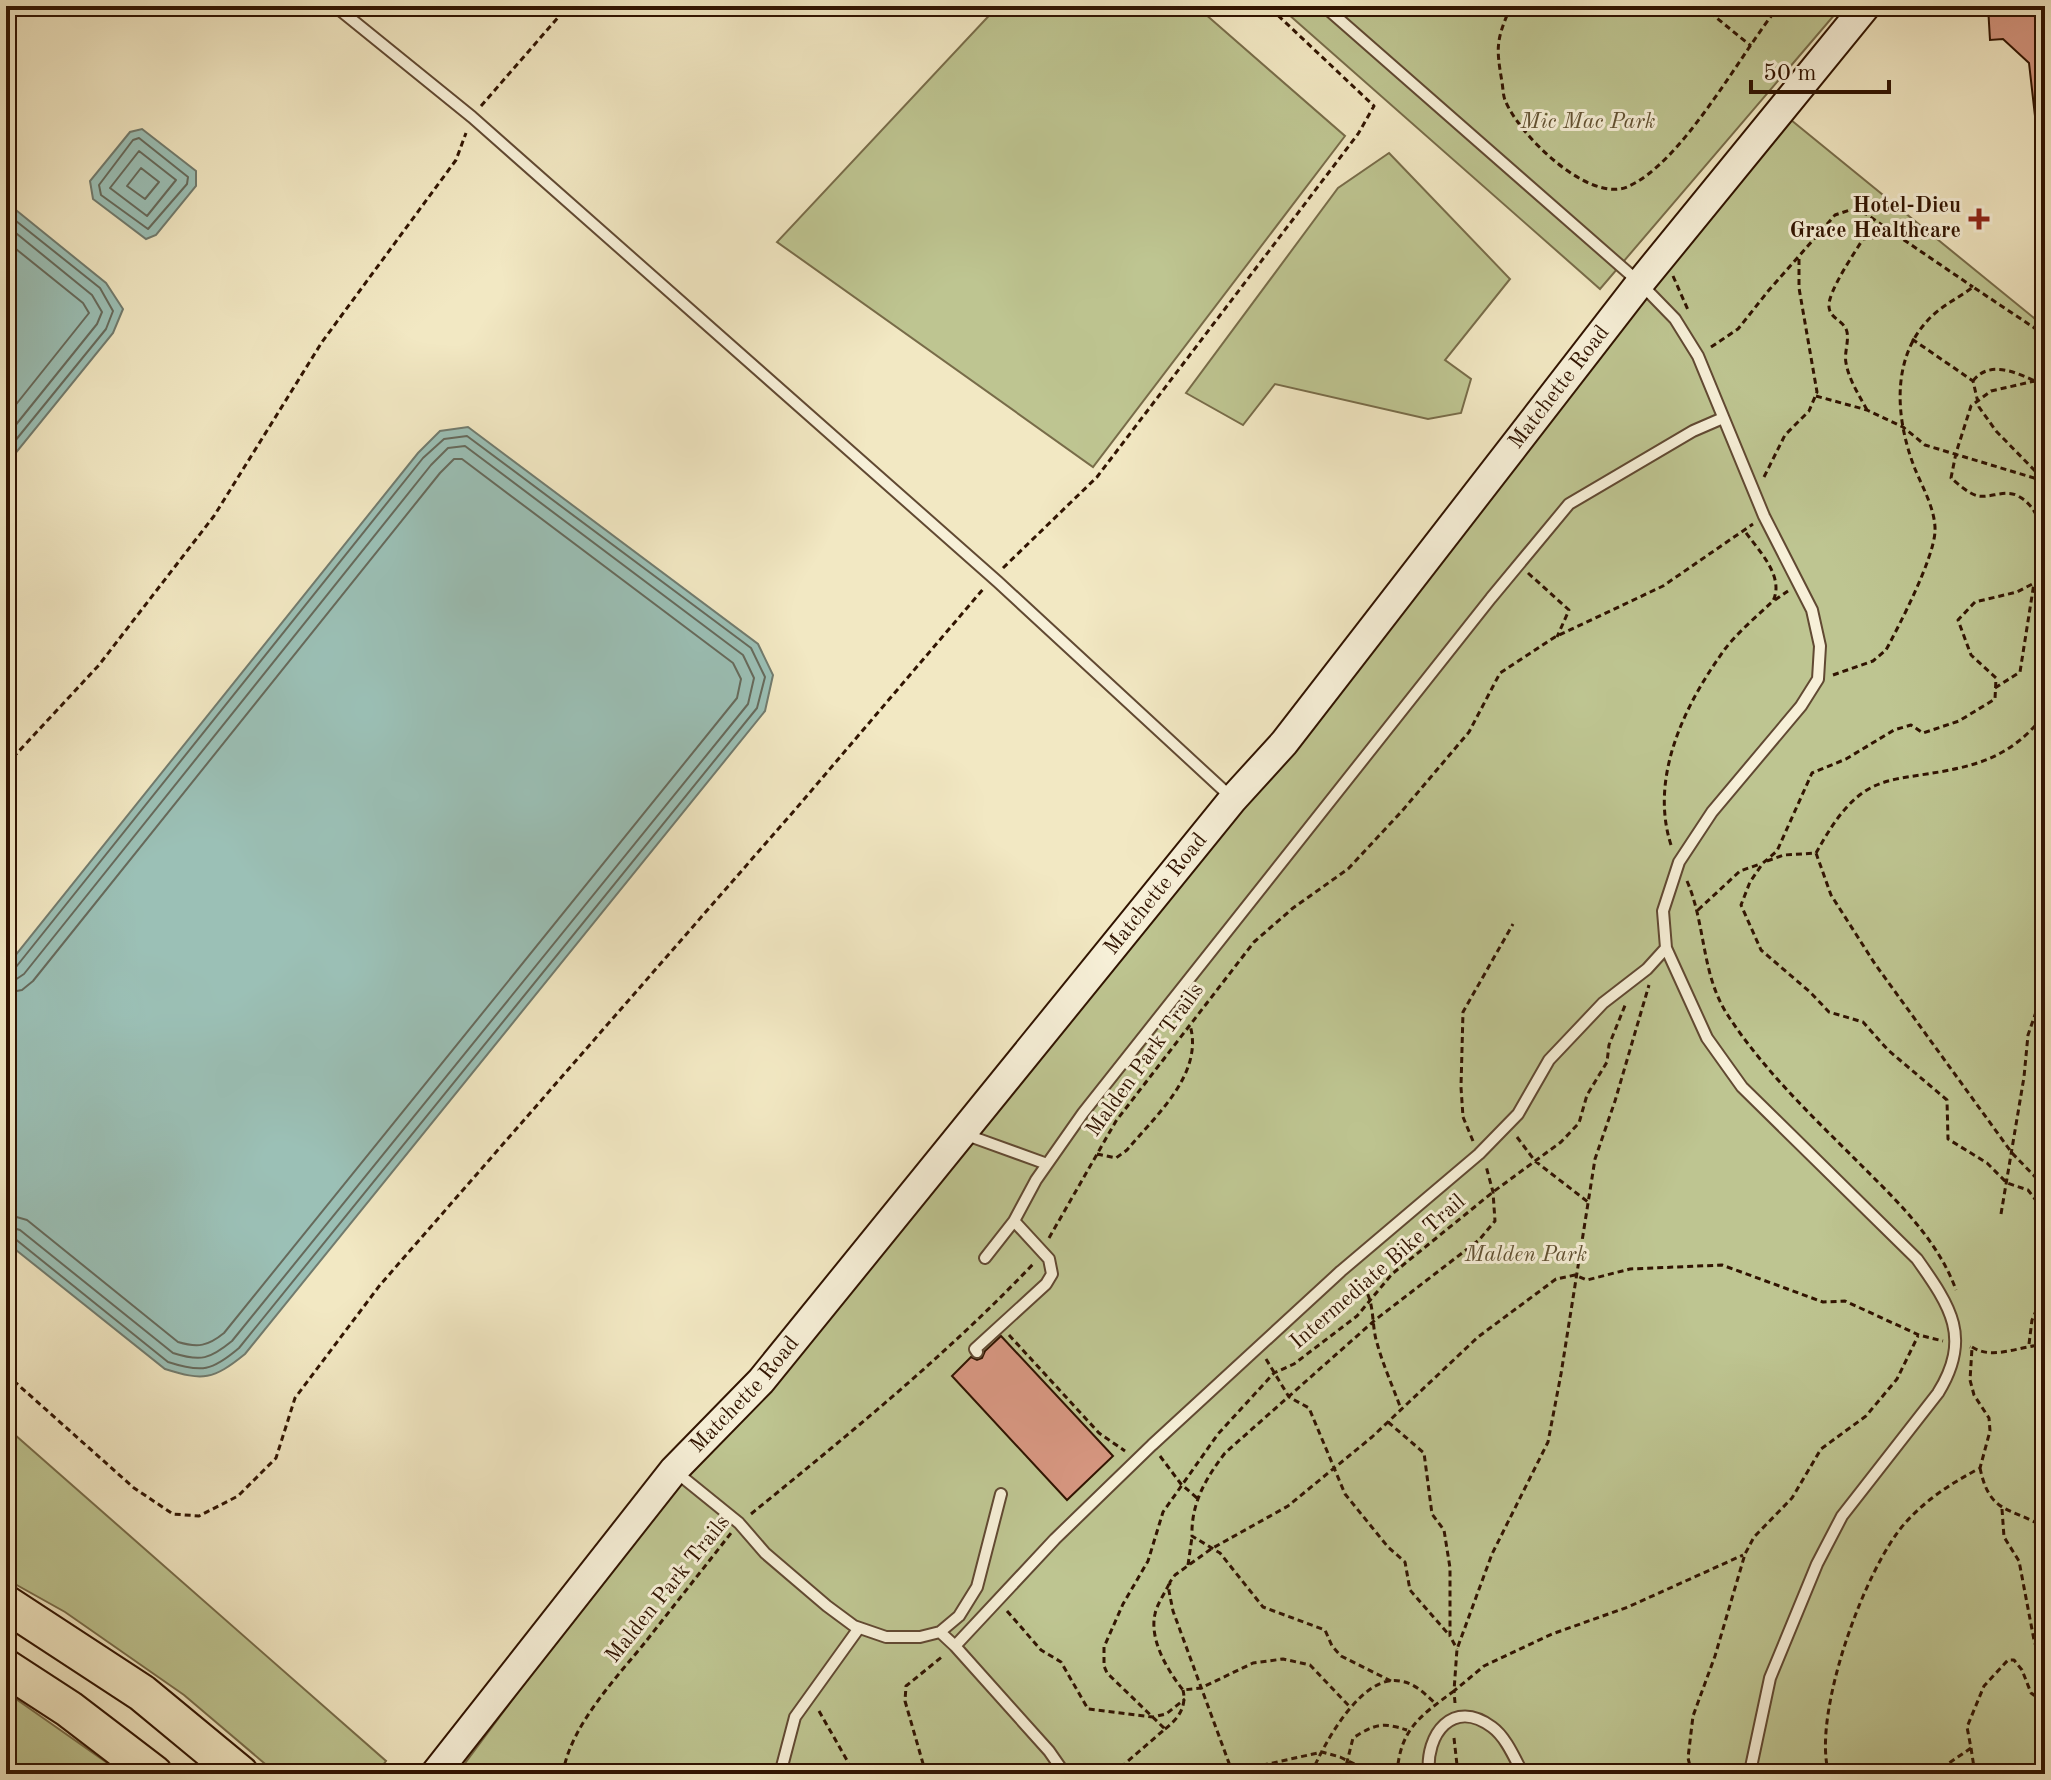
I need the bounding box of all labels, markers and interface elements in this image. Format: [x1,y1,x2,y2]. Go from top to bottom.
scale bar [1751,44,1889,94]
text: 50 m [1763,62,1817,86]
park label: Mic Mac Park [1520,111,1656,133]
place label: Hotel-Dieu Grace Healthcare [1789,195,1961,242]
marker: Hotel-Dieu Grace Healthcare [1968,208,1990,230]
street label: Matchette Road [1505,321,1614,453]
street label: Matchette Road [1100,829,1211,959]
street label: Malden Park Trails [1082,979,1208,1141]
street label: Intermediate Bike Trail [1286,1190,1470,1354]
park label: Malden Park [1464,1244,1588,1266]
street label: Matchette Road [686,1332,803,1457]
street label: Malden Park Trails [602,1511,734,1667]

